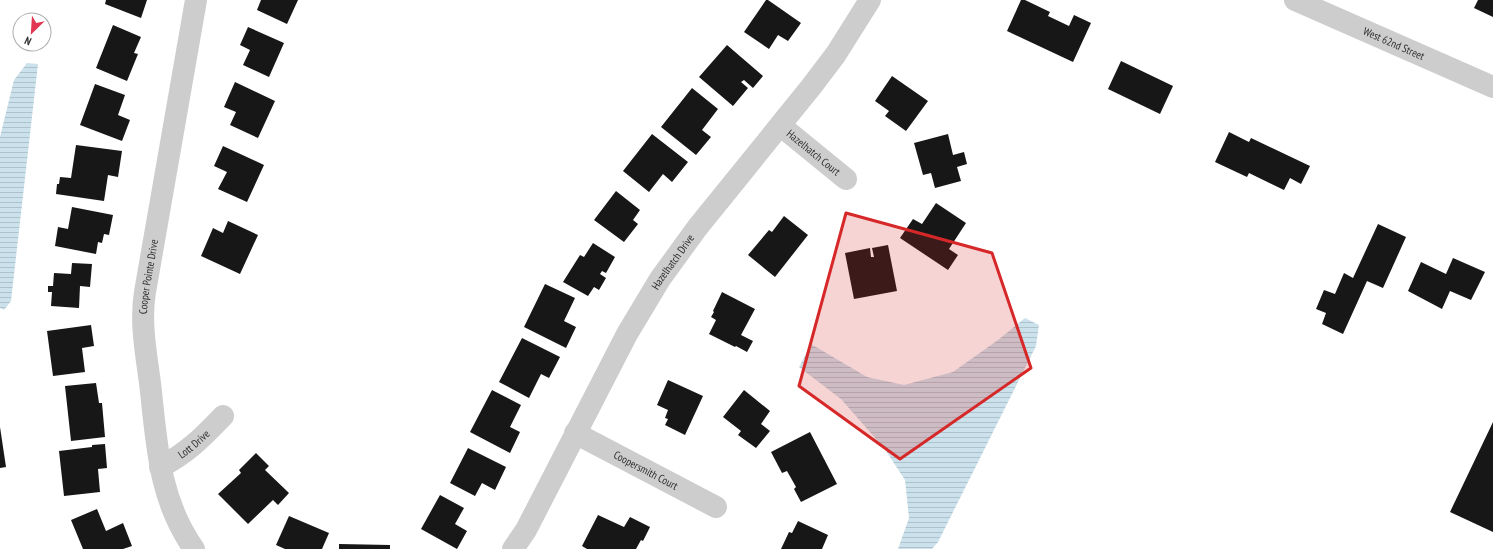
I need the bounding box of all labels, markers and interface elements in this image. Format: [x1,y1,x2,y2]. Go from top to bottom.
north arrow [12,12,52,52]
street label: West 62nd Street [1361,24,1427,63]
text: N [22,33,33,49]
street label: Hazelhatch Court [784,127,843,179]
street label: Hazelhatch Drive [648,231,697,292]
street label: Cooper Pointe Drive [136,238,161,314]
street label: Lott Drive [175,426,213,461]
street label: Coopersmith Court [611,448,680,493]

